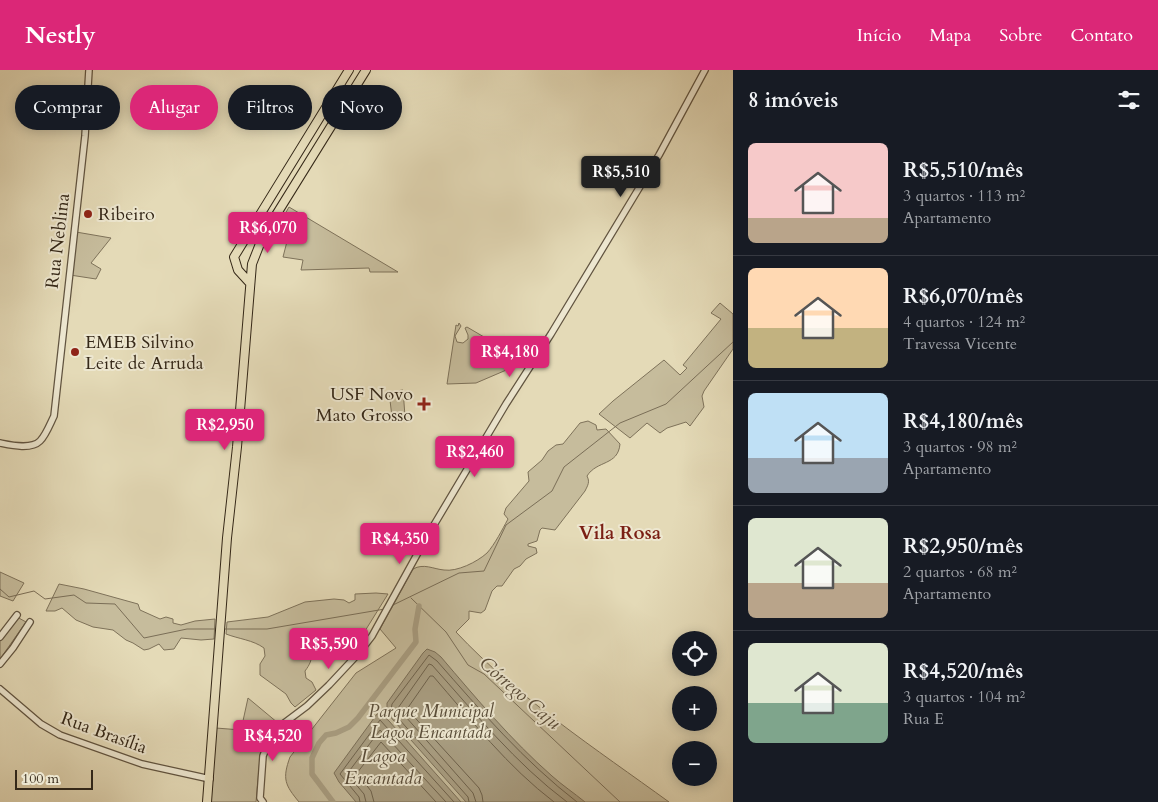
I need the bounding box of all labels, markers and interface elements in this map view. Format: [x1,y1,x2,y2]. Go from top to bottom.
text: Nestly [25,19,96,52]
text: Início [857,23,901,48]
text: Mapa [929,23,971,48]
text: Sobre [999,23,1042,48]
text: Contato [1070,23,1133,48]
chip: Comprar [15,85,120,130]
chip: Alugar [130,85,218,130]
chip: Filtros [228,85,312,130]
chip: Novo [322,85,402,130]
text: 8 imóveis [748,86,838,115]
icon: filters [1115,86,1143,114]
pin: R$5,510 [575,156,667,198]
text: R$5,510/mês [903,156,1023,185]
text: R$5,510 [592,161,650,183]
icon: home [788,163,848,223]
text: 3 quartos · 113 m² [903,185,1025,207]
street label: Rua Neblina [40,192,76,290]
place label: Ribeiro [98,202,155,227]
text: Apartamento [903,207,991,229]
marker: Ribeiro [82,208,94,220]
pin: R$6,070 [222,212,314,254]
text: R$6,070 [239,217,297,239]
text: R$6,070/mês [903,282,1023,311]
icon: home [788,288,848,348]
text: 4 quartos · 124 m² [903,311,1025,333]
place label: EMEB Silvino Leite de Arruda [85,330,204,376]
text: Travessa Vicente [903,333,1017,355]
pin: R$4,180 [464,336,556,378]
text: R$4,180 [481,341,539,363]
marker: EMEB Silvino Leite de Arruda [69,346,81,358]
place label: USF Novo Mato Grosso [316,382,413,428]
marker: USF Novo Mato Grosso [417,397,431,411]
text: R$4,180/mês [903,407,1023,436]
pin: R$2,950 [179,408,271,451]
icon: home [788,413,848,473]
text: R$2,950 [196,414,254,436]
pin: R$2,460 [429,436,521,478]
text: 3 quartos · 98 m² [903,436,1017,458]
text: R$2,460 [446,441,504,463]
text: Apartamento [903,458,991,480]
district label: Vila Rosa [579,520,662,546]
pin: R$4,350 [354,522,446,565]
text: R$4,350 [371,528,429,550]
text: R$2,950/mês [903,532,1023,561]
icon: home [788,538,848,598]
text: 2 quartos · 68 m² [903,561,1017,583]
text: Apartamento [903,583,991,605]
pin: R$5,590 [283,628,375,670]
map controls [672,631,717,786]
button: locate [672,631,717,676]
text: R$5,590 [300,633,358,655]
water label: Córrego Caju [474,650,566,736]
text: R$4,520/mês [903,657,1023,686]
icon: home [788,663,848,723]
button: + [672,686,717,731]
text: 3 quartos · 104 m² [903,686,1025,708]
park label: Parque Municipal Lagoa Encantada [368,699,495,745]
street label: Rua Brasília [57,706,151,760]
text: Rua E [903,708,944,730]
pin: R$4,520 [227,720,319,762]
text: R$4,520 [244,725,302,747]
button: − [672,741,717,786]
water label: Lagoa Encantada [344,743,422,791]
scale bar [15,767,92,790]
text: 100 m [22,769,59,788]

